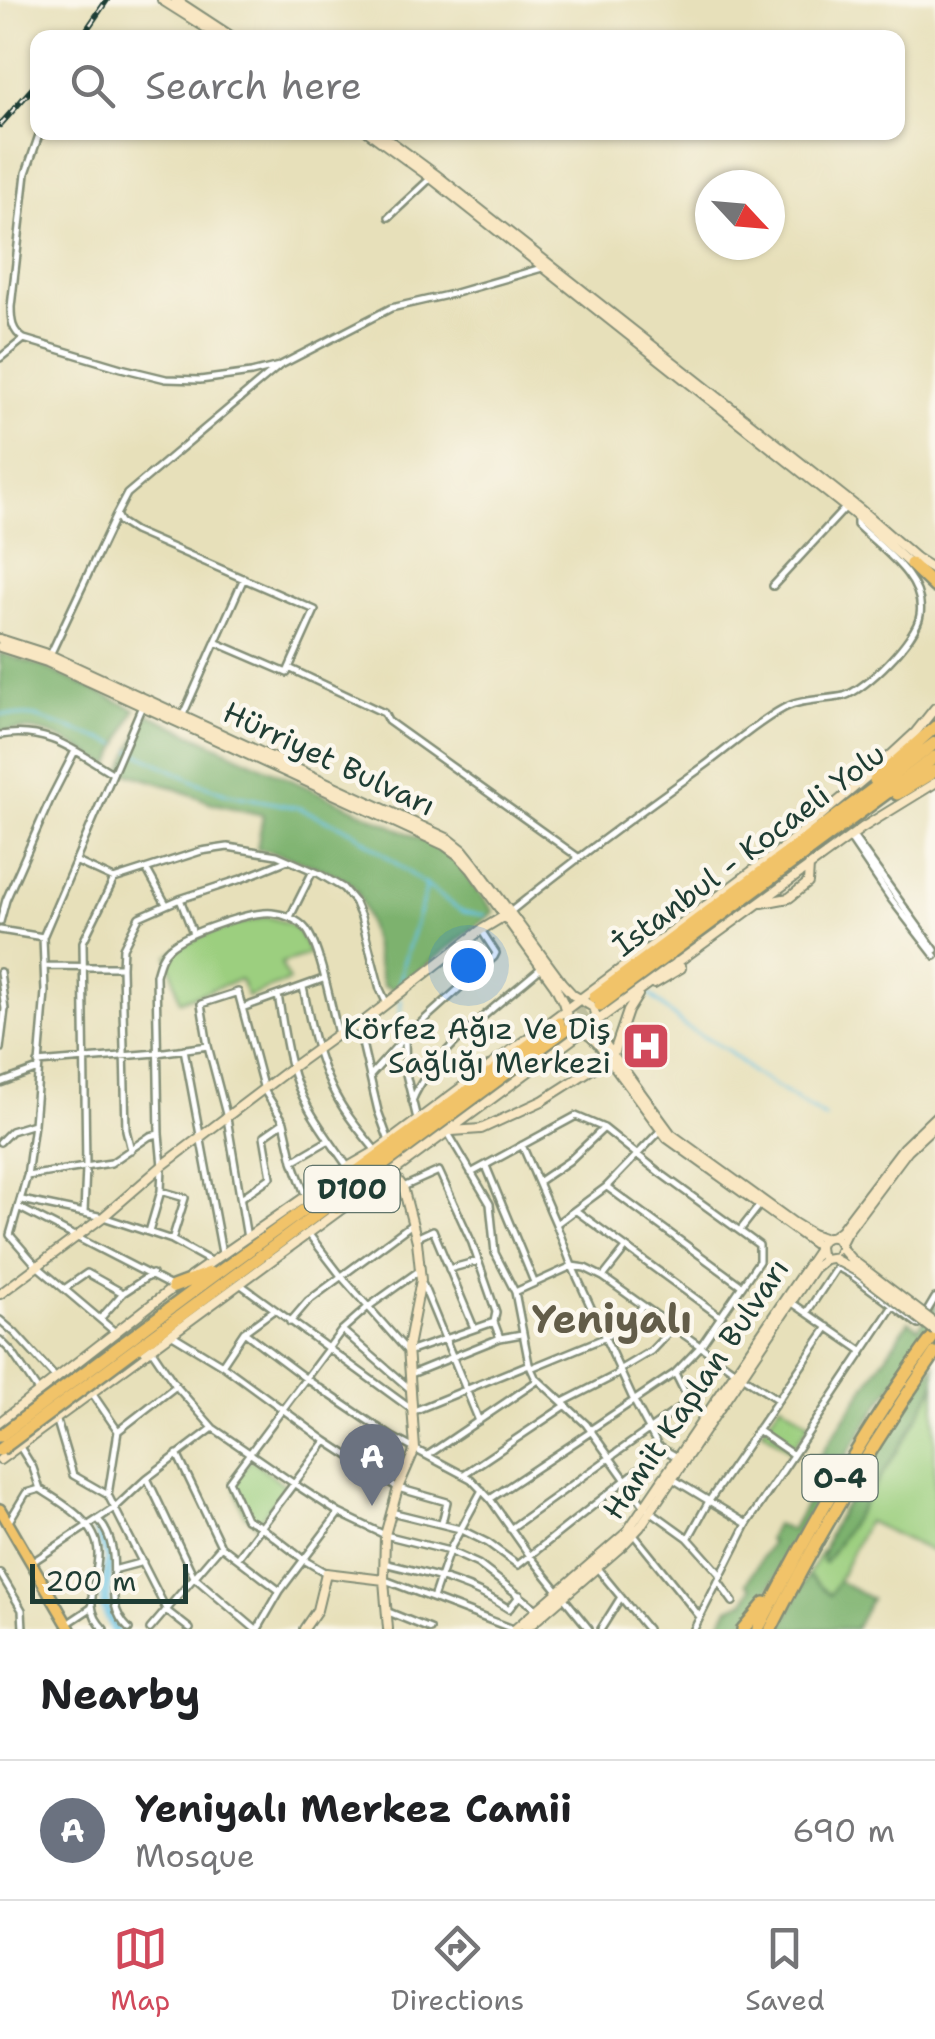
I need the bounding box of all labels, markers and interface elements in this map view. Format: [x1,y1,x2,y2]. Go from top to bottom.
search box [30,30,905,140]
icon: search [65,58,120,113]
text: Search here [145,60,362,111]
north arrow [695,170,785,260]
street label: Hürriyet Bulvarı [216,691,442,826]
street label: İstanbul - Kocaeli Yolu [604,733,893,966]
your location [443,940,494,991]
place label: Körfez Ağız Ve Diş Sağlığı Merkezi [343,1008,611,1083]
hospital icon: Körfez Ağız Ve Diş Sağlığı Merkezi [620,1020,672,1072]
road number: D100 [304,1166,400,1212]
street label: Hamit Kaplan Bulvarı [593,1250,798,1527]
district label: Yeniyalı [532,1292,692,1346]
pin: A [340,1424,404,1506]
road number: O-4 [802,1455,878,1501]
scale bar [30,1559,188,1604]
text: 200 m [45,1562,136,1600]
text: Nearby [40,1666,200,1722]
text: Yeniyalı Merkez Camii [135,1783,572,1834]
text: A [60,1809,85,1852]
text: 690 m [792,1809,895,1852]
text: Mosque [135,1834,255,1877]
tab: Map [110,1921,170,2019]
tab: Directions [391,1921,524,2019]
tab: Saved [745,1921,825,2019]

